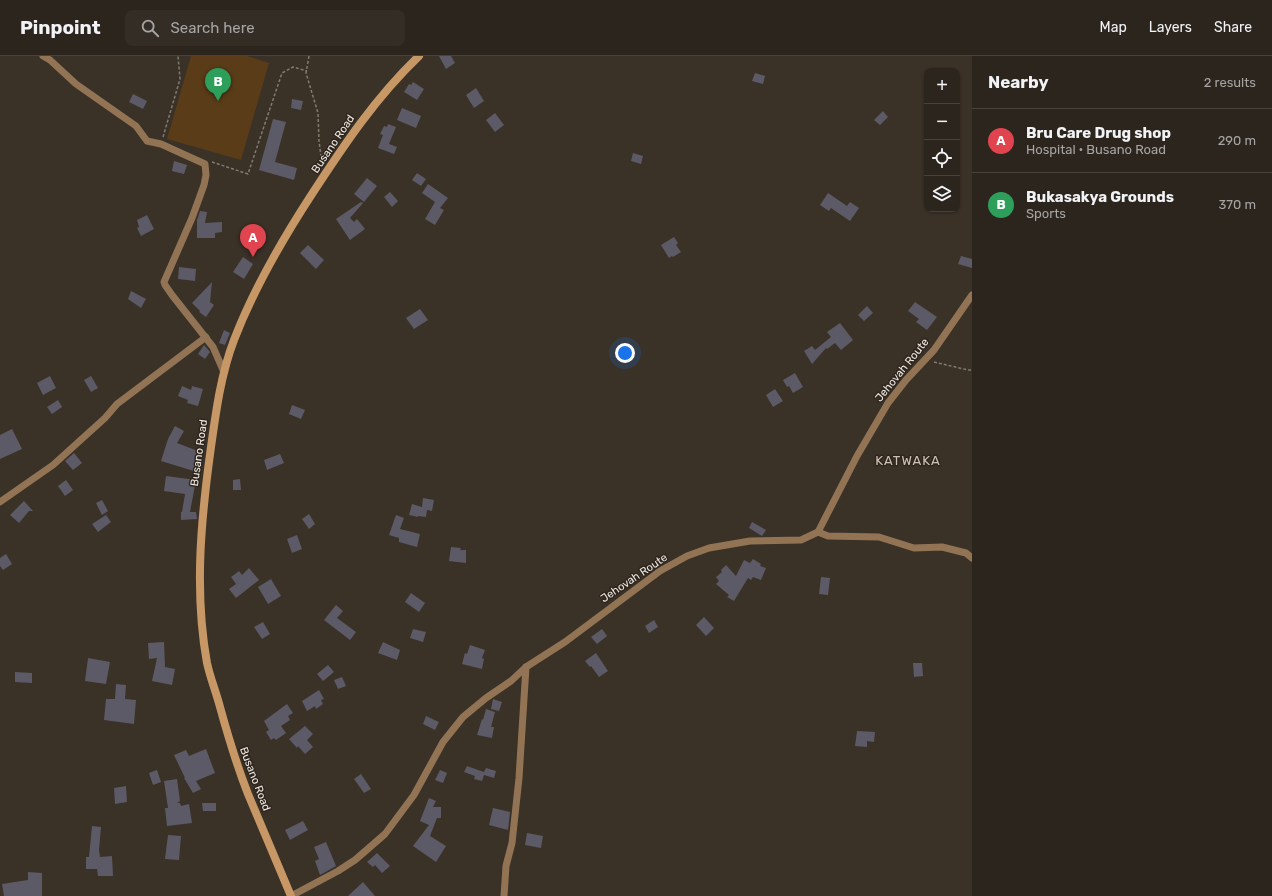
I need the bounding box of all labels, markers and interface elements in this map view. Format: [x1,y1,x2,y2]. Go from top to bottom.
search box [125,10,405,46]
text: Pinpoint [20,16,101,39]
icon: search [139,17,161,39]
text: Search here [171,19,255,37]
text: Map [1100,19,1127,36]
text: Layers [1149,19,1192,36]
text: Share [1214,19,1252,36]
pin: B [205,68,231,101]
map controls [924,68,960,212]
button: + [924,68,960,104]
text: Nearby [988,72,1049,92]
text: 2 results [1204,75,1256,90]
button: − [924,104,960,140]
street label: Busano Road [309,112,357,176]
text: Bru Care Drug shop [1026,124,1171,142]
text: A [996,133,1006,148]
text: 290 m [1218,133,1256,148]
button: locate [924,140,960,176]
text: Hospital · Busano Road [1026,142,1166,157]
button: layers [924,176,960,212]
text: Bukasakya Grounds [1026,188,1174,206]
text: B [996,197,1006,212]
text: 370 m [1219,197,1256,212]
text: Sports [1026,206,1066,221]
pin: A [240,224,266,257]
street label: Jehovah Route [872,336,932,404]
your location [615,343,635,363]
street label: Busano Road [188,419,210,487]
district label: KATWAKA [875,453,941,468]
street label: Jehovah Route [598,551,670,605]
street label: Busano Road [237,745,273,813]

